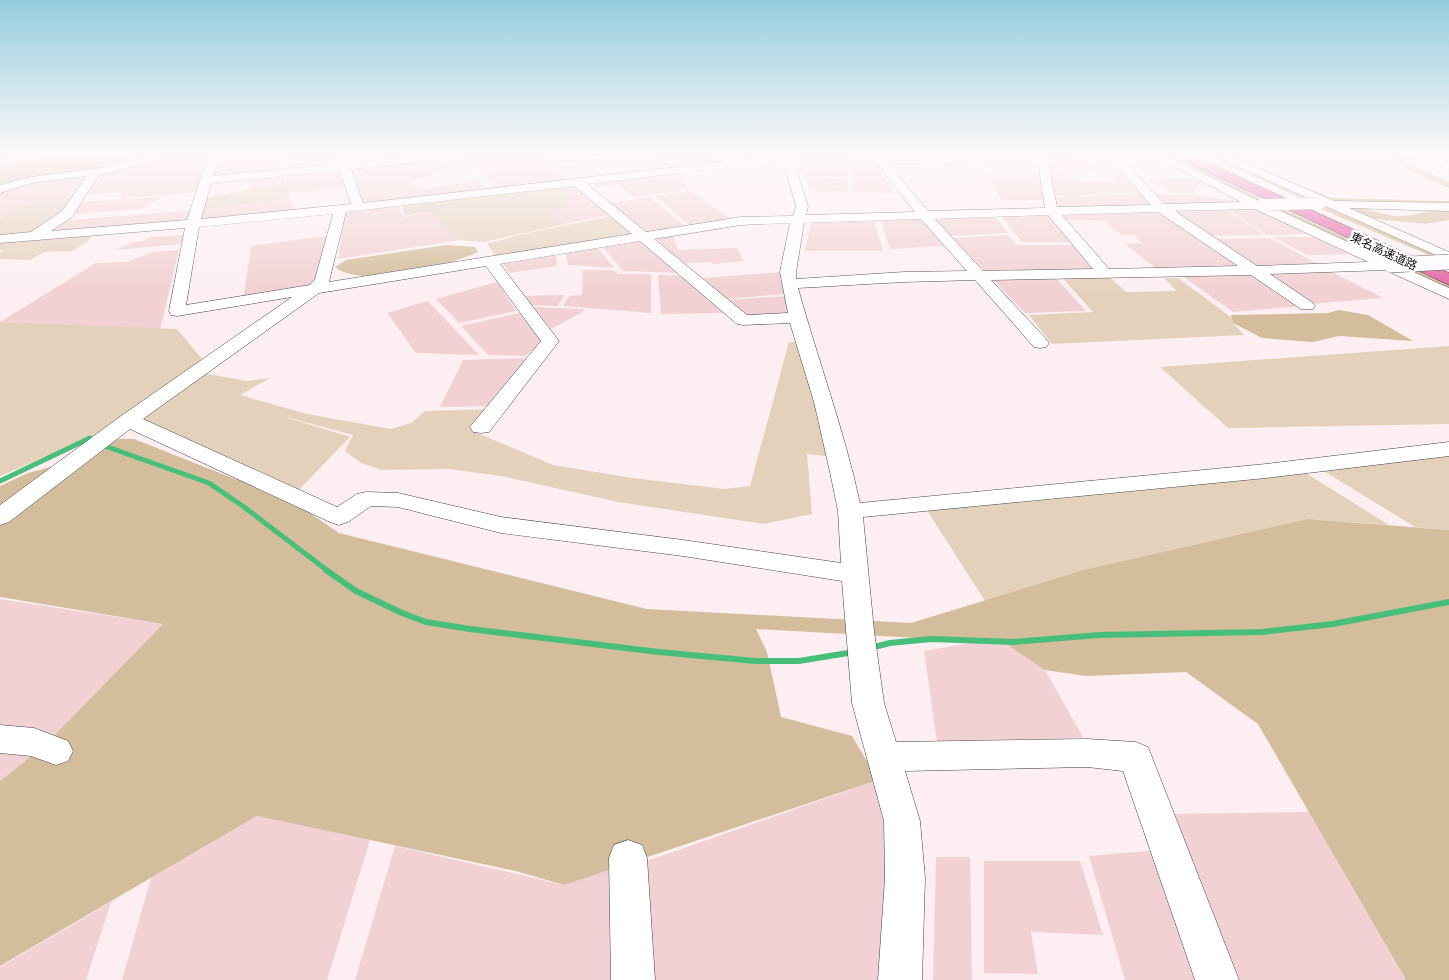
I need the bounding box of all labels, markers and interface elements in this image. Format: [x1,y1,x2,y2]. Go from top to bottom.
street label: 東名高速道路 [1348,229,1420,273]

